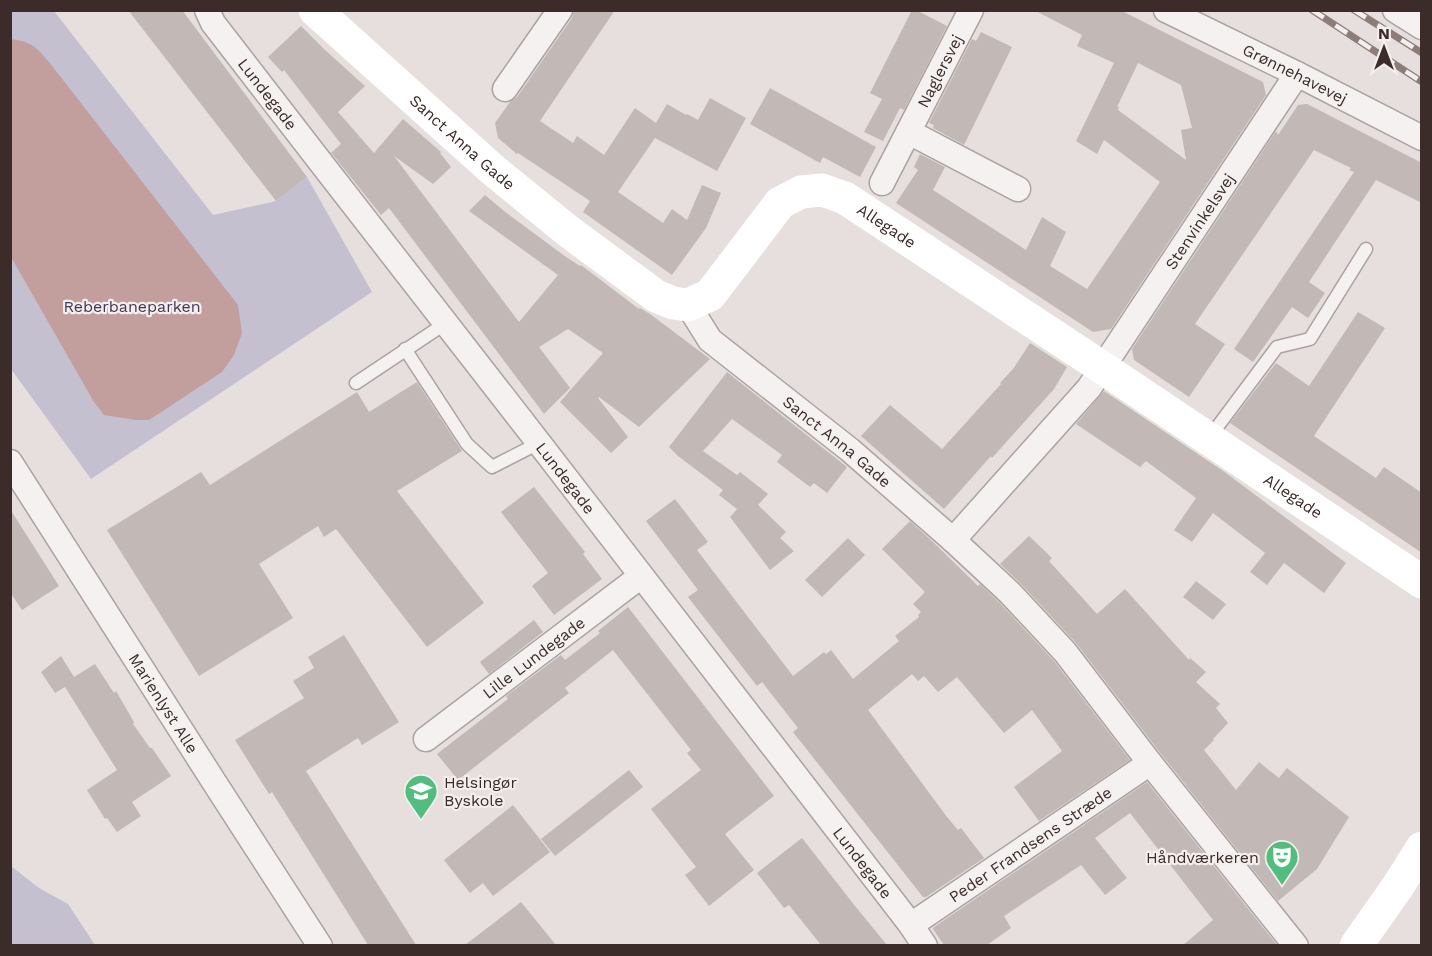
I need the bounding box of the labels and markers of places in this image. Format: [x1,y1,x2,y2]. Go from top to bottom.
school or university icon: Helsingør Byskole [403,773,439,820]
place label: Helsingør Byskole [444,773,517,810]
theatre icon: Håndværkeren [1264,839,1300,886]
place label: Håndværkeren [1146,848,1259,867]

